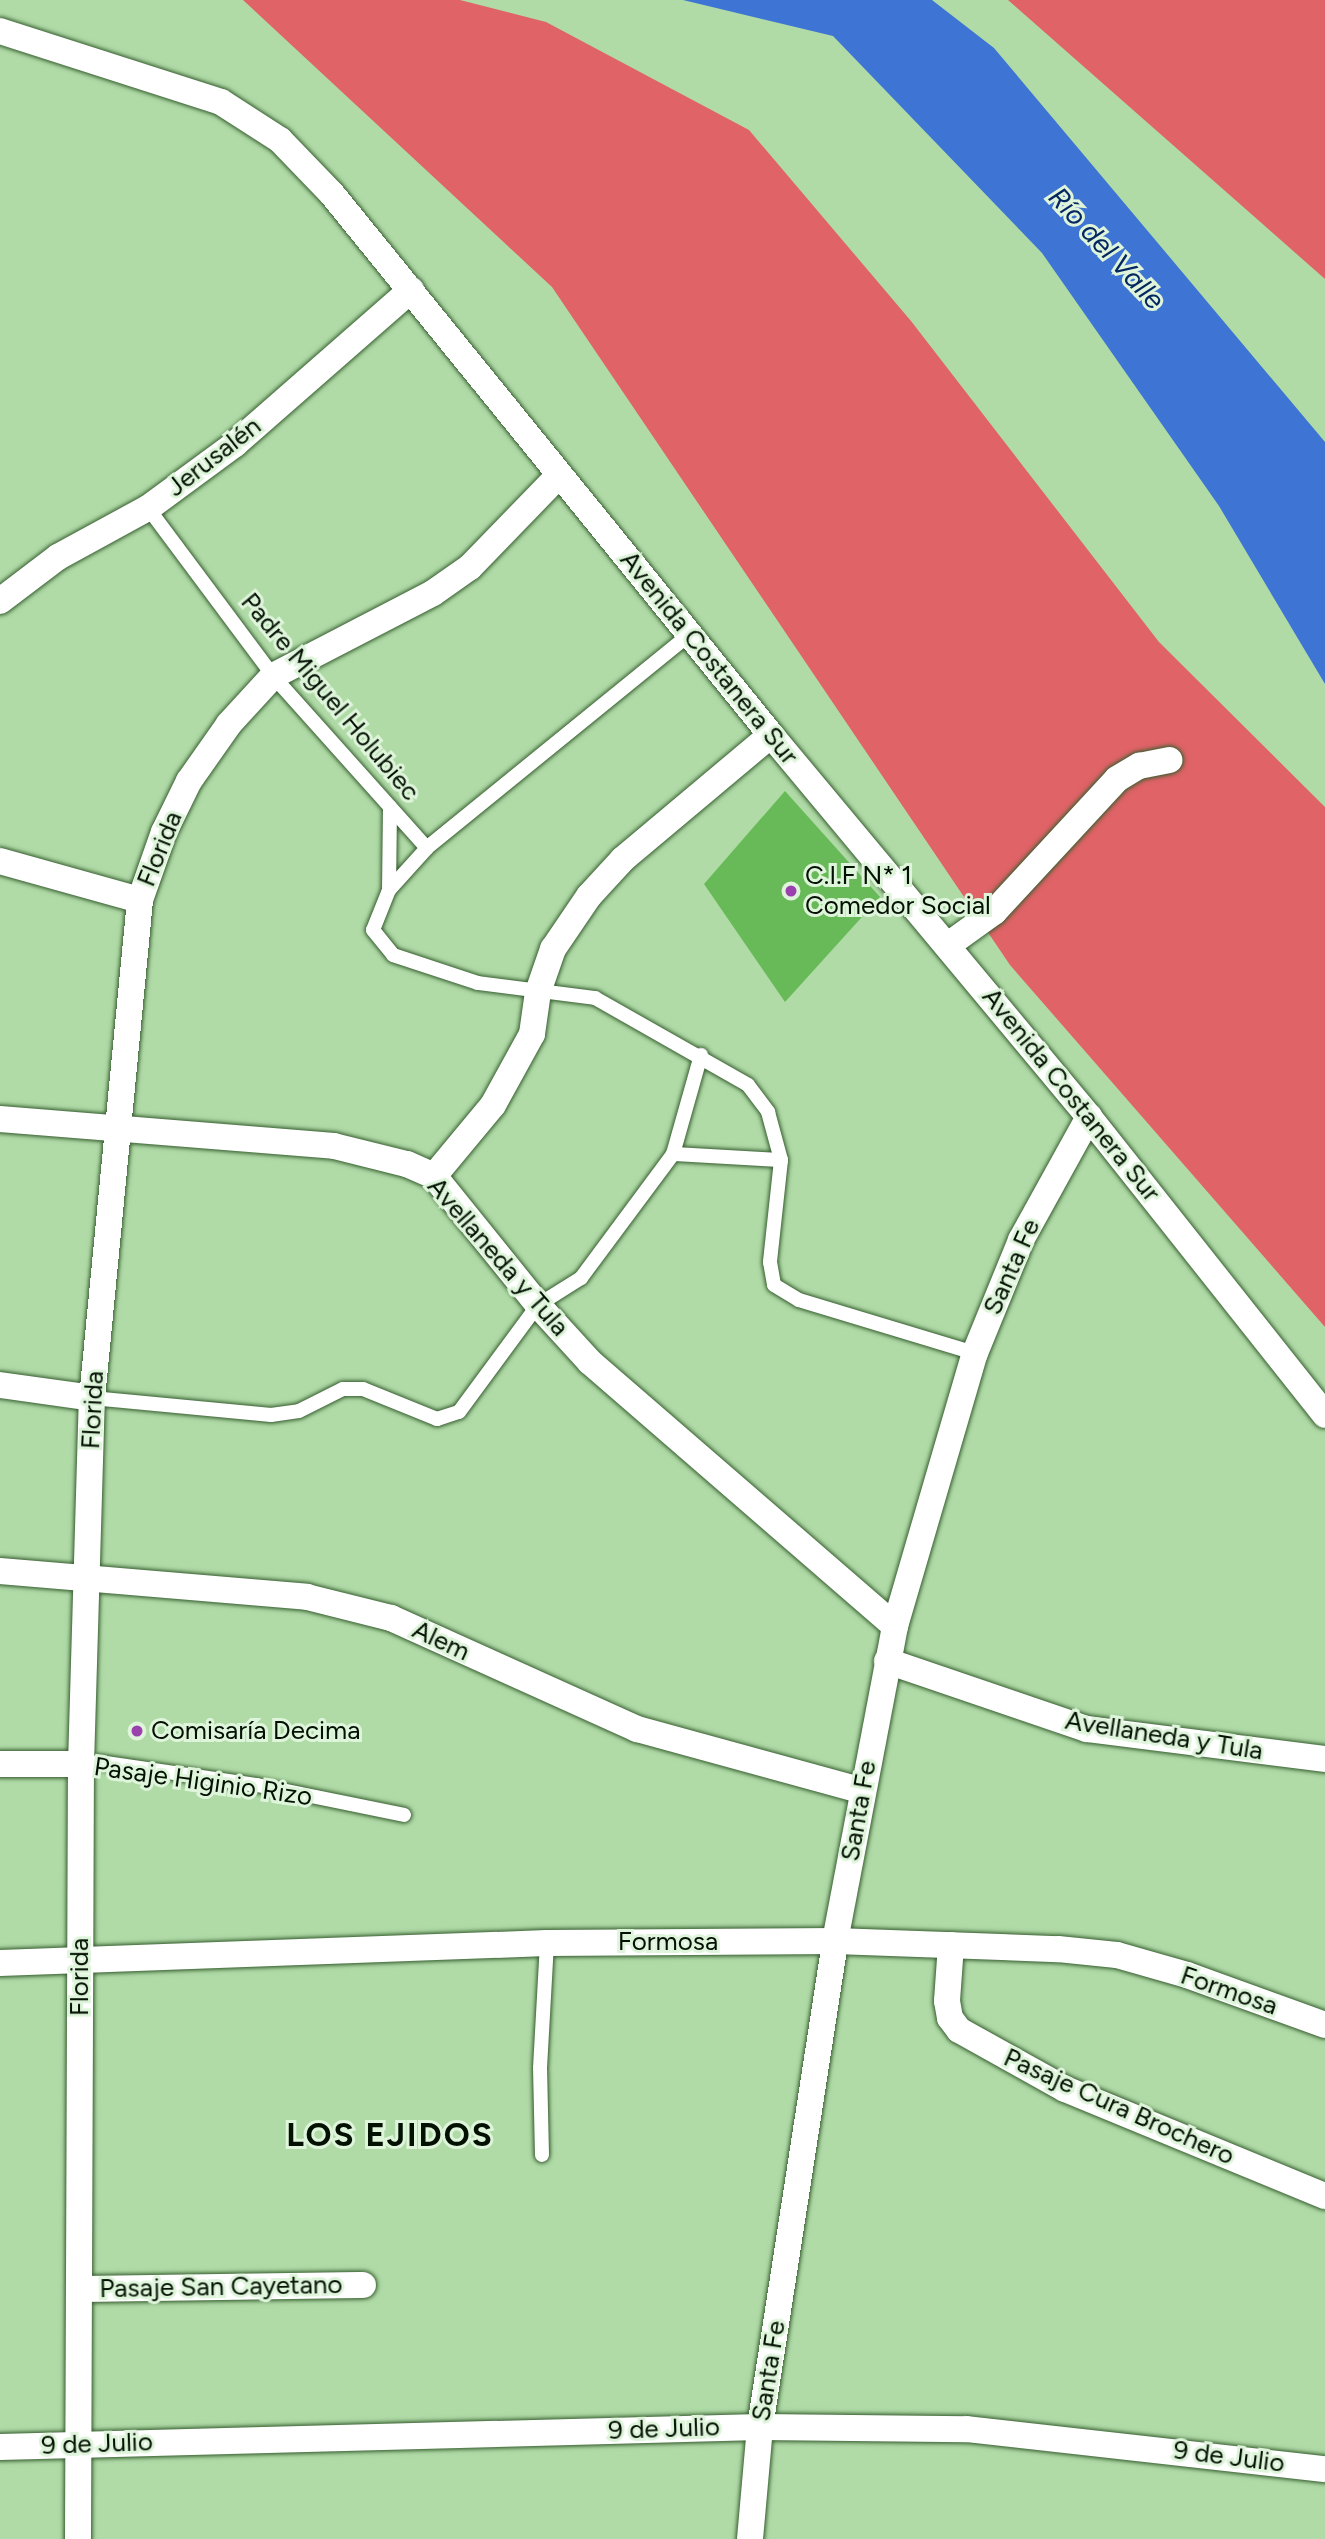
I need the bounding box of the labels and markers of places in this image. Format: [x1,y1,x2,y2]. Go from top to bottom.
place label: C.I.F N* 1 Comedor Social [805,860,991,922]
marker: C.I.F N* 1 Comedor Social [783,883,799,899]
place label: Comisaría Decima [151,1715,360,1747]
marker: Comisaría Decima [129,1723,145,1739]

